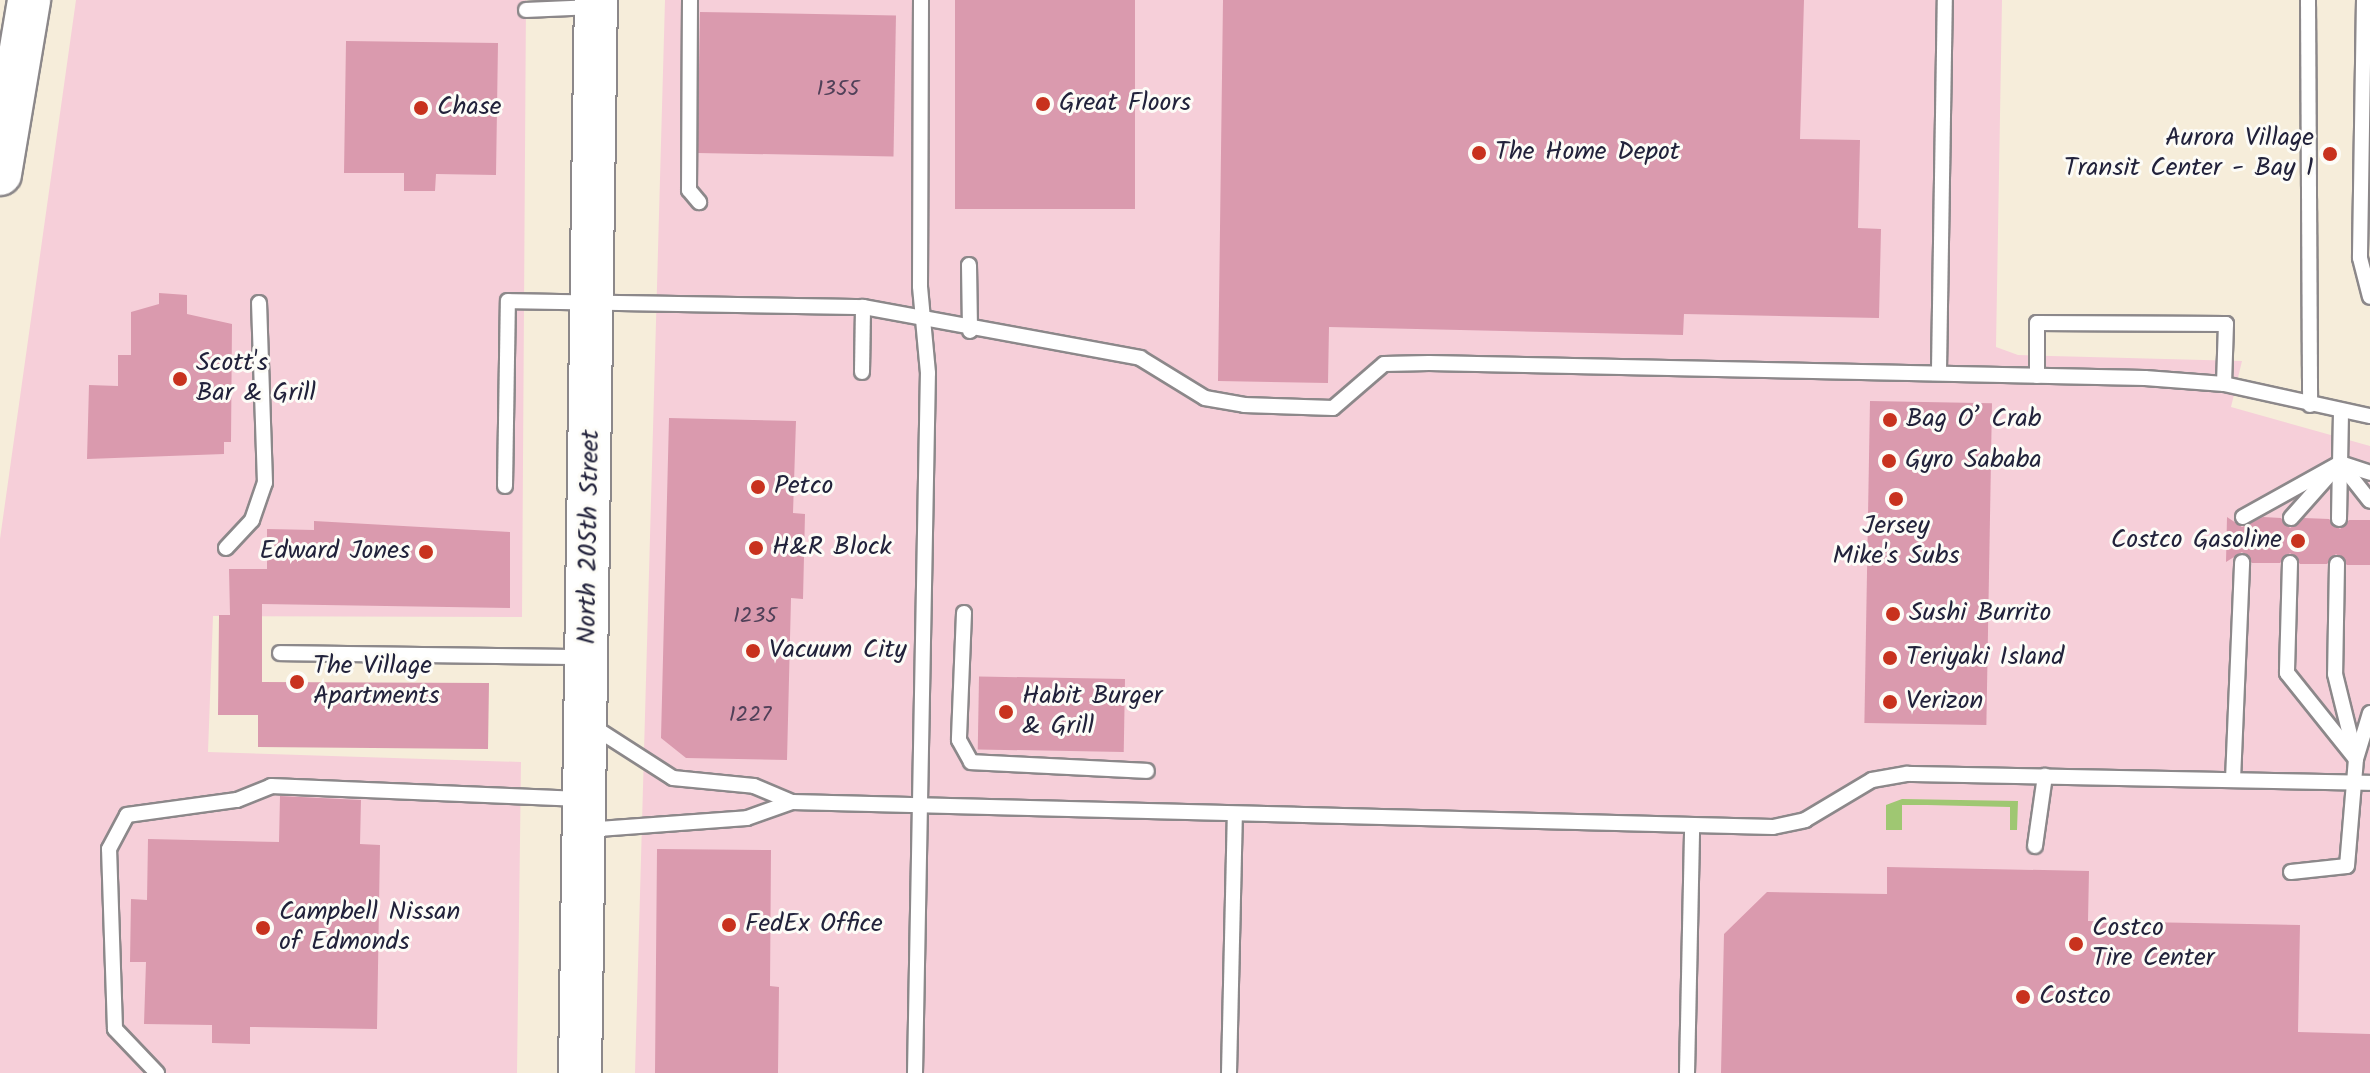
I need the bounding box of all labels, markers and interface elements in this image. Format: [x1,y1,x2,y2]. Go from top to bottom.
house number: 1355 [816,77,860,103]
place label: Great Floors [1059,88,1191,120]
place label: Chase [437,92,501,124]
marker: Great Floors [1034,95,1052,113]
marker: Chase [412,99,430,117]
place label: Aurora Village Transit Center - Bay 1 [2064,123,2314,184]
place label: The Home Depot [1495,137,1680,169]
marker: The Home Depot [1470,144,1488,162]
marker: Aurora Village Transit Center - Bay 1 [2321,145,2339,163]
place label: Scott's Bar & Grill [196,348,316,410]
marker: Scott's Bar & Grill [171,370,189,388]
place label: Bag O’ Crab [1906,404,2041,436]
marker: Bag O’ Crab [1881,411,1899,429]
street label: North 205th Street [573,429,607,645]
place label: Gyro Sababa [1905,445,2042,477]
marker: Gyro Sababa [1880,452,1898,470]
place label: Petco [774,471,833,503]
marker: Petco [749,478,767,496]
marker: Jersey Mike's Subs [1887,490,1905,508]
place label: Jersey Mike's Subs [1833,511,1959,572]
place label: Costco Gasoline [2111,525,2282,557]
place label: H&R Block [772,532,892,564]
marker: Costco Gasoline [2289,532,2307,550]
place label: Edward Jones [260,536,410,568]
marker: H&R Block [747,539,765,557]
marker: Edward Jones [417,543,435,561]
place label: Sushi Burrito [1909,598,2051,630]
house number: 1235 [733,604,777,630]
marker: Sushi Burrito [1884,605,1902,623]
place label: Vacuum City [769,635,907,667]
marker: Vacuum City [744,642,762,660]
place label: Teriyaki Island [1906,642,2064,674]
marker: Teriyaki Island [1881,649,1899,667]
place label: The Village Apartments [313,651,439,712]
marker: The Village Apartments [288,673,306,691]
place label: Habit Burger & Grill [1022,681,1162,742]
place label: Verizon [1906,686,1983,718]
marker: Verizon [1881,693,1899,711]
house number: 1227 [729,703,771,729]
marker: Habit Burger & Grill [997,703,1015,721]
place label: Campbell Nissan of Edmonds [279,897,460,958]
place label: FedEx Office [745,909,883,941]
place label: Costco Tire Center [2092,913,2214,974]
marker: FedEx Office [720,916,738,934]
marker: Campbell Nissan of Edmonds [254,919,272,937]
marker: Costco Tire Center [2067,935,2085,953]
place label: Costco [2039,981,2111,1013]
marker: Costco [2014,988,2032,1006]

